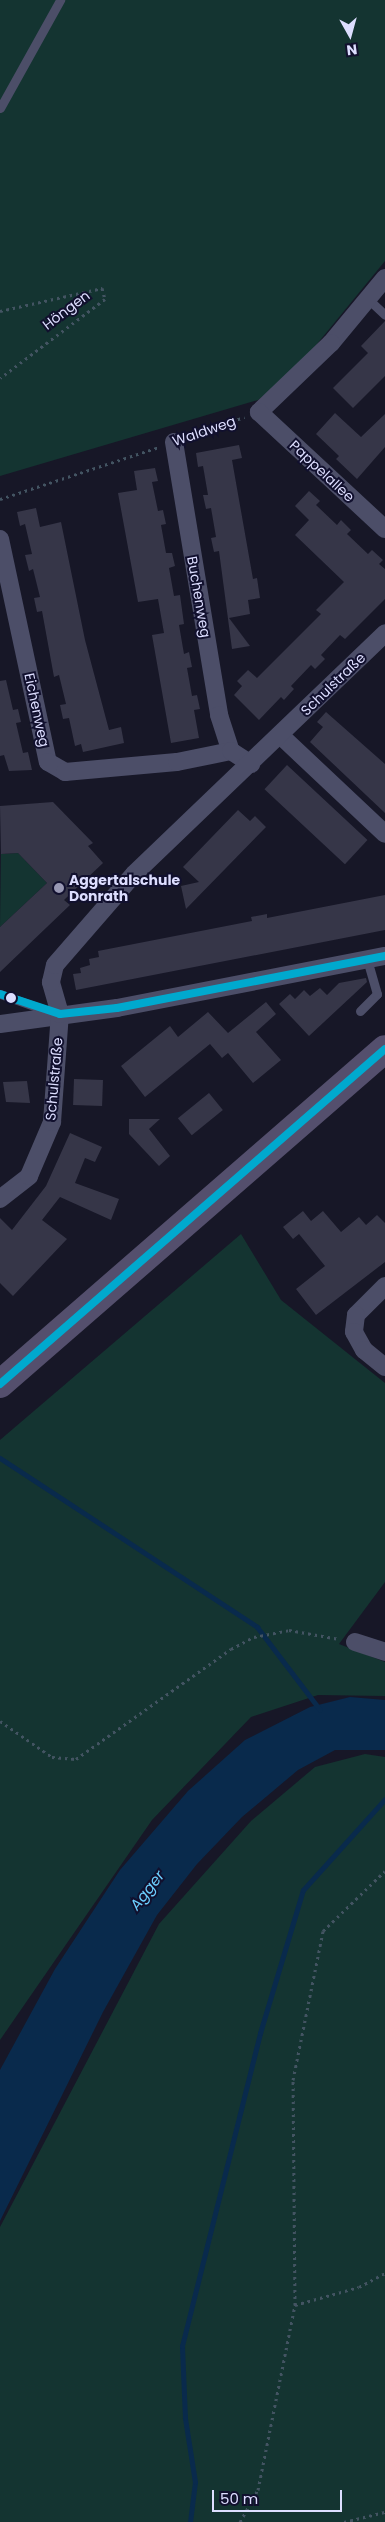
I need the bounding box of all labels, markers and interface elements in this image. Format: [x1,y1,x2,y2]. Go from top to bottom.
north arrow [325,10,375,60]
text: N [345,39,358,60]
street label: Höngen [39,287,93,333]
street label: Waldweg [170,412,238,450]
street label: Pappelallee [286,437,358,505]
street label: Buchenweg [184,555,214,639]
street label: Schulstraße [297,649,369,719]
street label: Eichenweg [21,671,53,749]
place label: Aggertalschule Donrath [69,872,180,904]
marker: Aggertalschule Donrath [53,882,65,894]
unlabelled marker [6,993,16,1003]
street label: Schulstraße [42,1037,66,1121]
water label: Agger [126,1867,168,1913]
scale bar [215,2480,345,2512]
text: 50 m [220,2488,258,2509]

